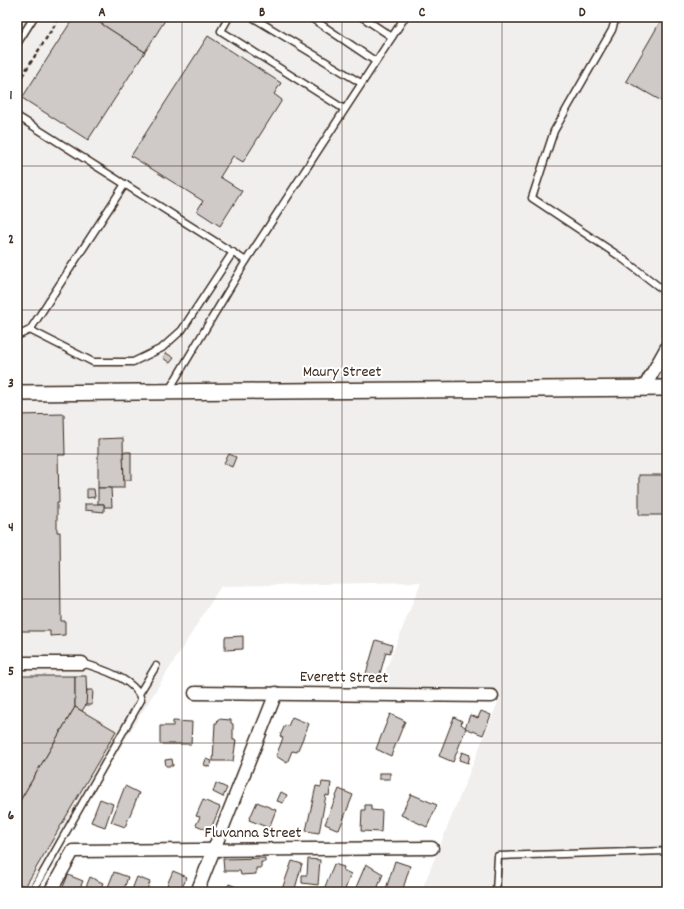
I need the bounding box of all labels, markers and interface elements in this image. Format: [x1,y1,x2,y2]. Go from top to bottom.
text: A [98,4,106,23]
text: B [259,4,265,23]
text: C [419,4,426,23]
text: D [579,4,586,23]
text: 1 [10,87,13,106]
text: 2 [8,231,14,250]
street label: Maury Street [303,361,381,384]
text: 3 [8,375,14,394]
text: 4 [8,519,14,538]
text: 5 [8,663,14,682]
street label: Everett Street [300,666,388,690]
text: 6 [8,807,15,826]
street label: Fluvanna Street [205,822,302,845]

